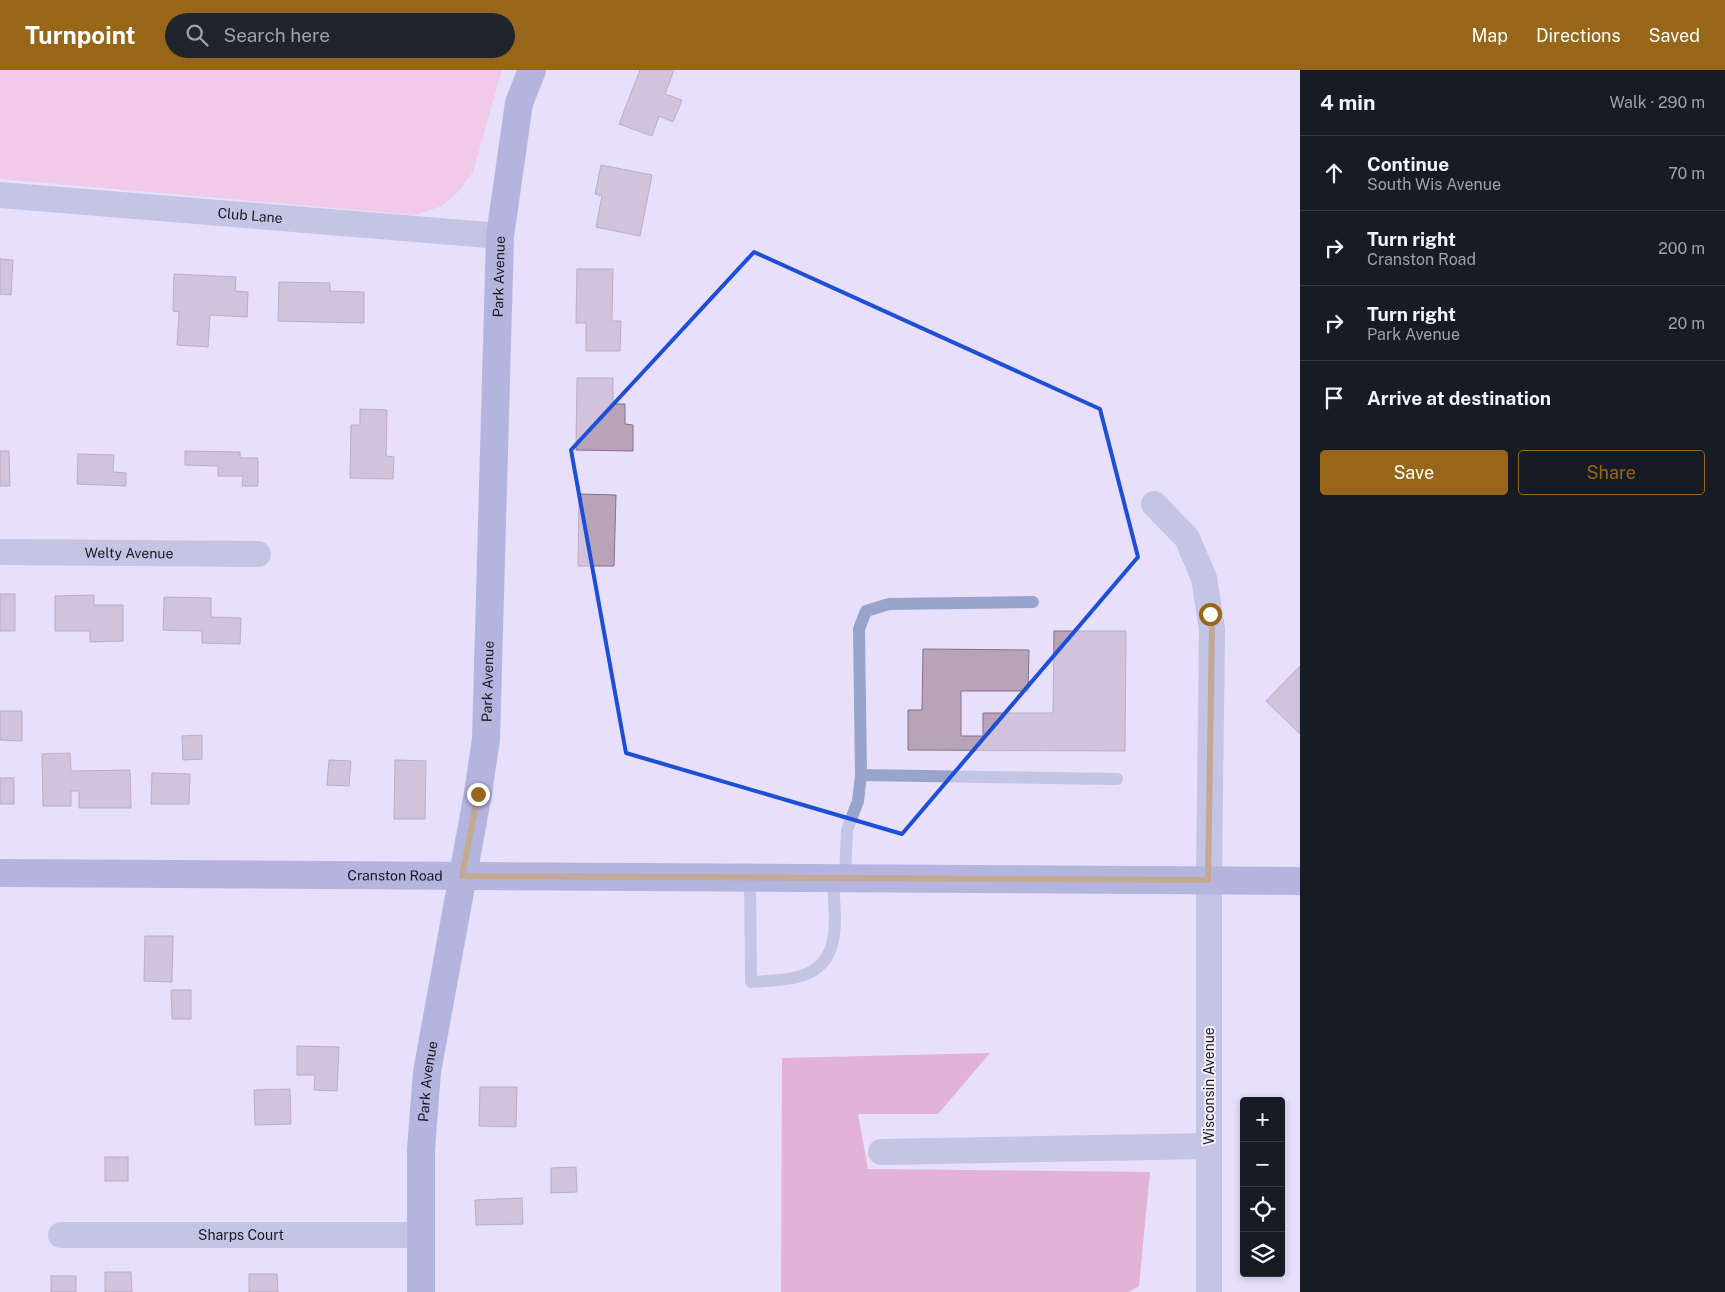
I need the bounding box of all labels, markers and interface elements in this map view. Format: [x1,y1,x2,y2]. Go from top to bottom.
search box [165,13,515,58]
text: Turnpoint [25,21,135,49]
icon: search [183,21,211,49]
text: Search here [223,24,330,46]
text: Map [1471,25,1508,46]
text: Directions [1536,25,1621,46]
text: Saved [1649,25,1700,46]
text: 4 min [1320,90,1375,115]
text: Walk · 290 m [1610,93,1705,112]
text: Continue [1367,153,1449,175]
icon: ahead [1320,159,1348,187]
text: 70 m [1668,164,1705,183]
text: South Wis Avenue [1367,175,1501,194]
street label: Club Lane [217,205,283,226]
text: Turn right [1367,228,1456,250]
icon: right [1320,234,1348,262]
street label: Park Avenue [490,236,508,318]
text: 200 m [1658,239,1705,258]
text: Cranston Road [1367,250,1476,269]
text: Turn right [1367,303,1456,325]
icon: right [1320,309,1348,337]
text: 20 m [1668,314,1705,333]
text: Park Avenue [1367,325,1460,344]
icon: arrive [1320,384,1348,412]
text: Arrive at destination [1367,387,1551,409]
button: Save [1320,450,1508,495]
button: Share [1518,450,1705,495]
street label: Welty Avenue [85,545,174,561]
route start [1199,603,1222,626]
street label: Park Avenue [478,640,497,722]
route end [467,783,490,806]
street label: Cranston Road [347,867,443,884]
street label: Wisconsin Avenue [1201,1027,1217,1145]
street label: Park Avenue [415,1040,441,1122]
map controls [1240,1097,1285,1277]
button: + [1240,1097,1285,1142]
button: − [1240,1142,1285,1187]
button: locate [1240,1187,1285,1232]
street label: Sharps Court [198,1227,284,1243]
button: layers [1240,1232,1285,1277]

